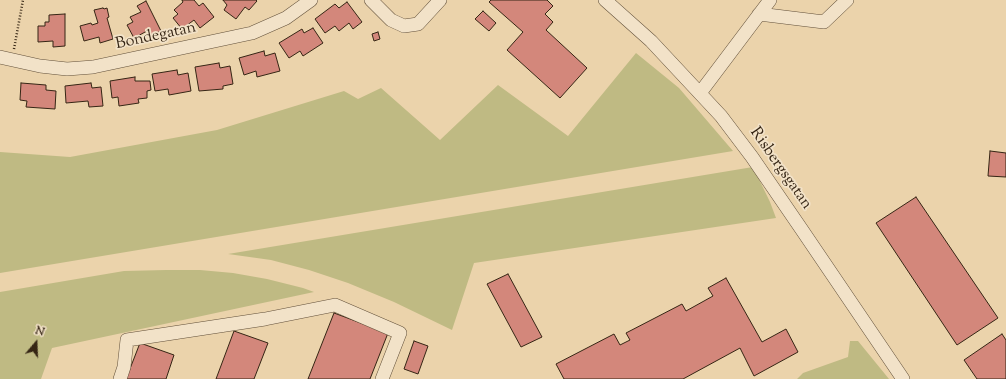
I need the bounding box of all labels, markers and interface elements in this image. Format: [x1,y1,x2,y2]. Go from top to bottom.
street label: Bondegatan [114,19,198,55]
street label: Risbergsgatan [745,124,815,214]
north arrow [16,323,56,363]
text: N [33,323,47,341]

